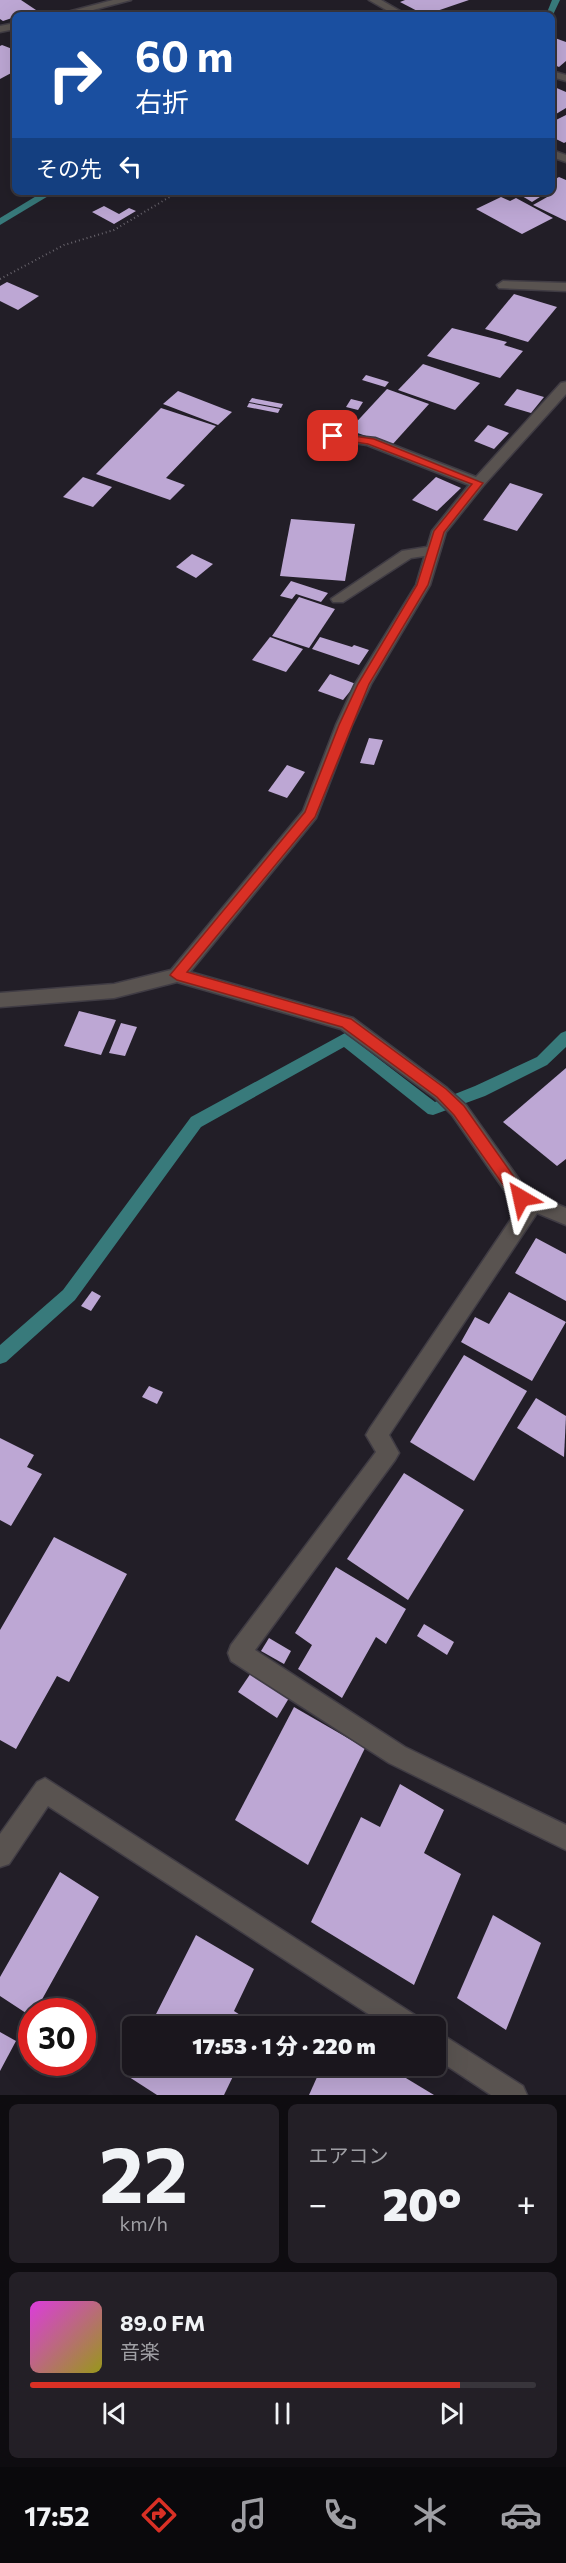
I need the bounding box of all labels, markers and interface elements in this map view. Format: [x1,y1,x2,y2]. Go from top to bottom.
text: 60 m [135,29,234,81]
icon: right [36,36,114,114]
text: 右折 [135,85,189,118]
icon: left [114,150,147,183]
text: その先 [36,155,102,182]
pin [307,410,358,461]
icon: arrive [316,419,349,452]
position arrow [489,1166,553,1230]
speed limit sign: 30 [18,1998,96,2076]
text: 17:53 · 1 分 · 220 m [192,2032,376,2059]
text: 22 [99,2124,188,2219]
text: エアコン [309,2143,389,2167]
text: 20° [382,2175,461,2230]
text: − [309,2182,327,2223]
text: + [517,2182,536,2223]
text: km/h [119,2211,168,2235]
text: 89.0 FM [120,2309,205,2336]
text: 音楽 [120,2339,160,2363]
icon: previous [98,2397,131,2430]
icon: pause [266,2397,299,2430]
icon: next [435,2397,468,2430]
icon: directions [138,2494,180,2536]
icon: music [228,2494,270,2536]
icon: phone [319,2494,361,2536]
icon: climate [409,2494,451,2536]
icon: car [500,2494,542,2536]
text: 17:52 [24,2499,90,2532]

